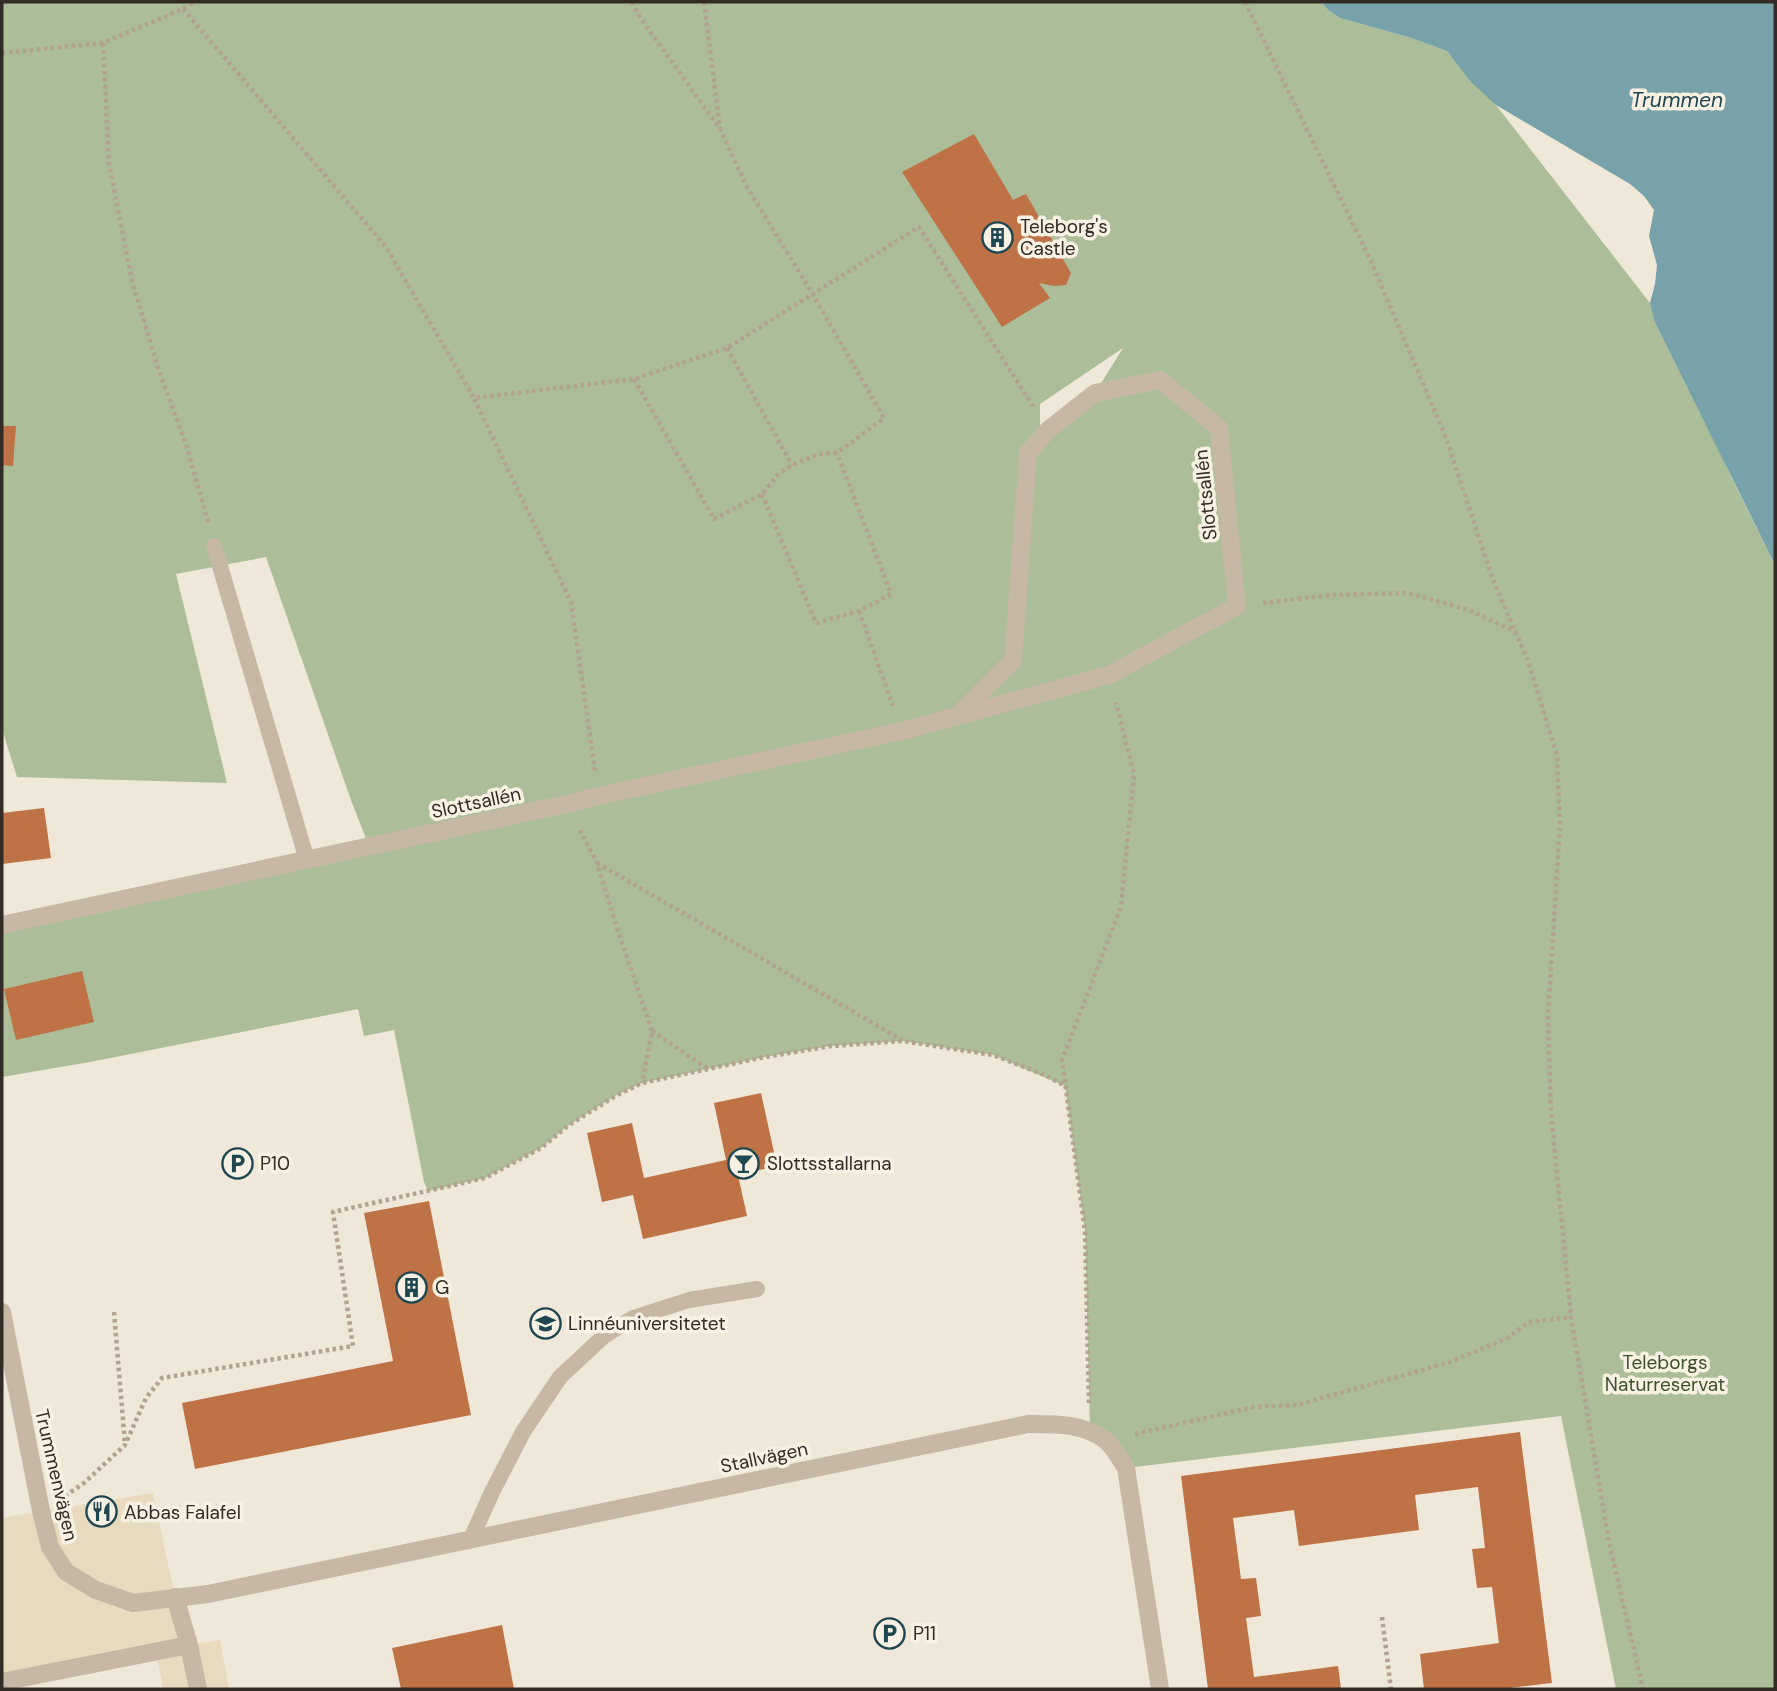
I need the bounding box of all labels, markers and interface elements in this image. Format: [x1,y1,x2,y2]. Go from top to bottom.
water label: Trummen [1631,86,1723,114]
place label: Teleborg's Castle [1020,214,1108,261]
building icon: Teleborg's Castle [980,220,1014,254]
street label: Slottsallén [1188,448,1223,542]
street label: Slottsallén [429,781,523,824]
parking icon: P10 [220,1146,254,1180]
bar icon: Slottsstallarna [727,1146,761,1180]
place label: P10 [260,1151,290,1176]
place label: Slottsstallarna [767,1151,892,1176]
building icon: G [395,1270,429,1304]
place label: G [435,1275,449,1300]
school or university icon: Linnéuniversitetet [528,1306,562,1340]
place label: Linnéuniversitetet [568,1311,726,1336]
park label: Teleborgs Naturreservat [1605,1350,1725,1397]
street label: Trummenvägen [29,1407,84,1544]
street label: Stallvägen [718,1436,810,1479]
restaurant icon: Abbas Falafel [84,1495,118,1529]
place label: Abbas Falafel [124,1500,241,1525]
parking icon: P11 [873,1616,907,1650]
place label: P11 [913,1621,936,1646]

